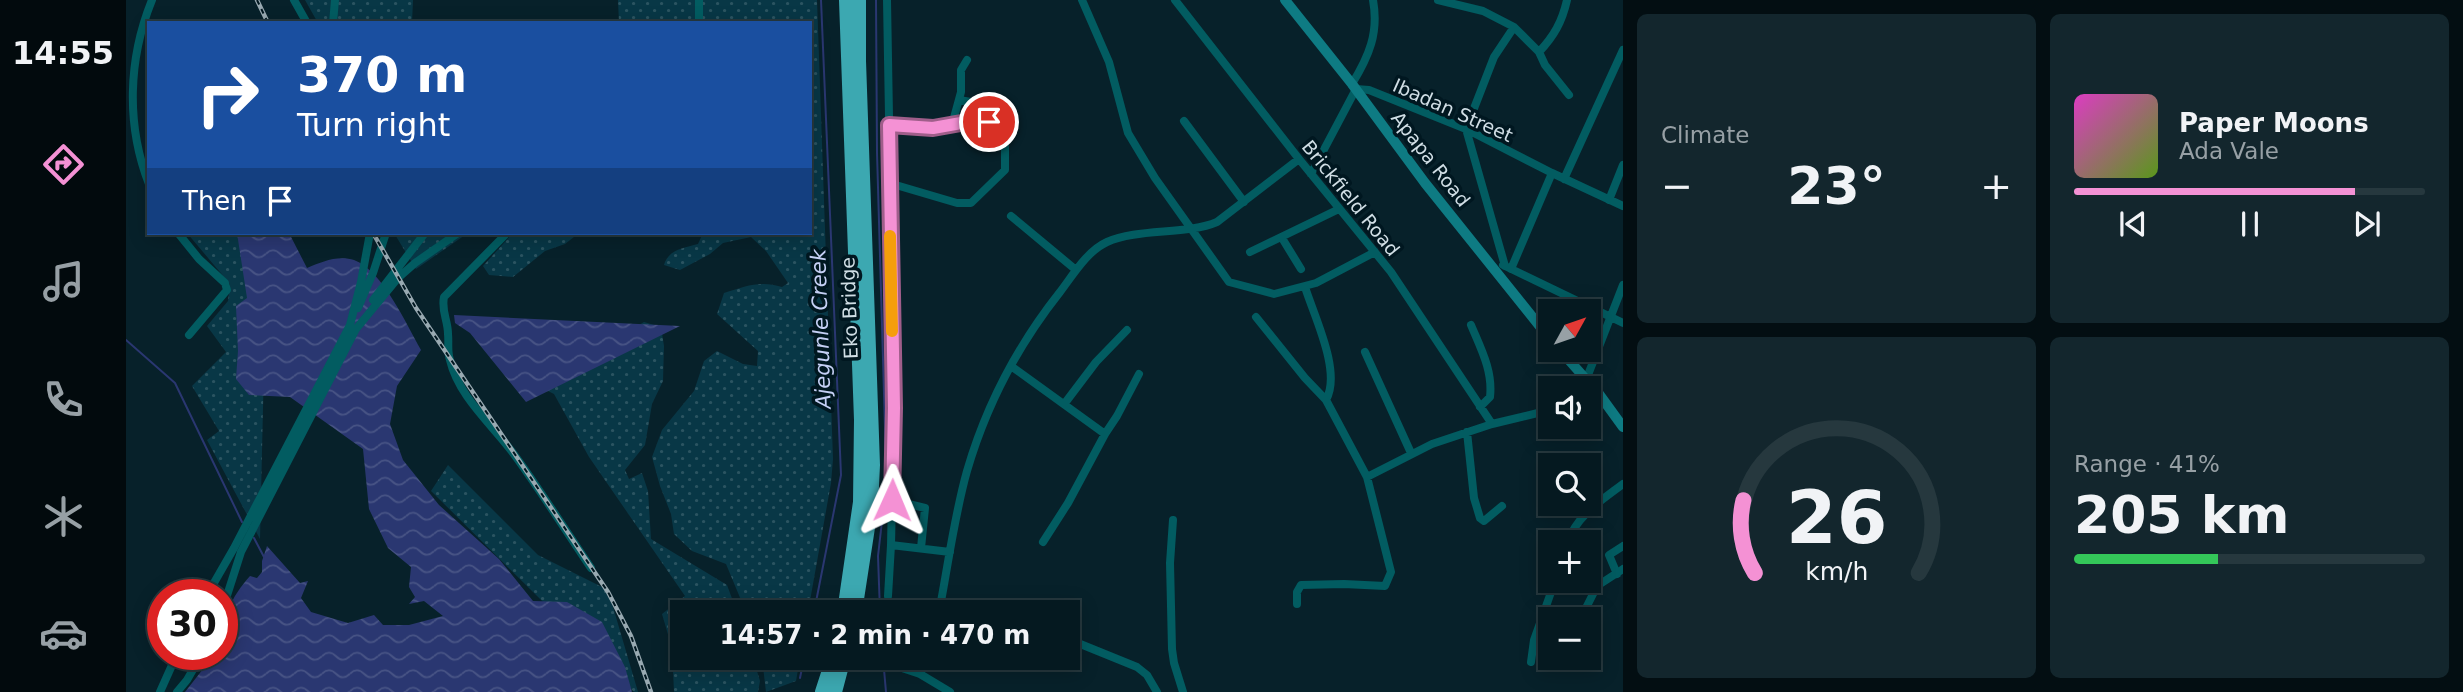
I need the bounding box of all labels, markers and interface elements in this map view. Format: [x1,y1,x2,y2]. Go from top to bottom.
text: 14:55 [12,34,114,72]
text: 370 m [297,47,467,104]
icon: right [182,49,273,140]
street label: Ibadan Street [1390,74,1516,146]
pin [959,92,1019,152]
icon: arrive [970,103,1008,141]
text: Turn right [297,106,450,144]
street label: Apapa Road [1387,107,1475,211]
text: Paper Moons [2179,108,2369,138]
text: Climate [1661,122,1750,148]
street label: Brickfield Road [1298,136,1404,260]
text: Ada Vale [2179,138,2279,164]
icon: directions [39,140,88,189]
text: 23° [1787,156,1886,216]
text: − [1661,164,1693,208]
text: + [1980,164,2012,208]
icon: arrive [261,182,299,220]
text: Then [182,186,247,216]
icon: previous [2114,205,2152,243]
icon: pause [2231,205,2269,243]
icon: next [2348,205,2386,243]
water label: Ajegunle Creek [806,248,836,411]
icon: music [39,257,88,306]
street label: Eko Bridge [836,257,862,359]
north arrow [1538,299,1601,362]
map controls [1538,299,1601,670]
icon: phone [39,375,88,424]
button: sound [1538,376,1601,439]
text: Range · 41% [2074,451,2220,477]
button: search [1538,453,1601,516]
position arrow [855,463,929,537]
text: 26 [1786,476,1887,561]
text: 205 km [2074,485,2289,545]
icon: climate [39,492,88,541]
button: + [1538,530,1601,593]
text: km/h [1805,557,1868,586]
speed limit sign: 30 [147,579,238,670]
button: − [1538,607,1601,670]
icon: car [39,609,88,658]
text: 14:57 · 2 min · 470 m [720,620,1030,650]

